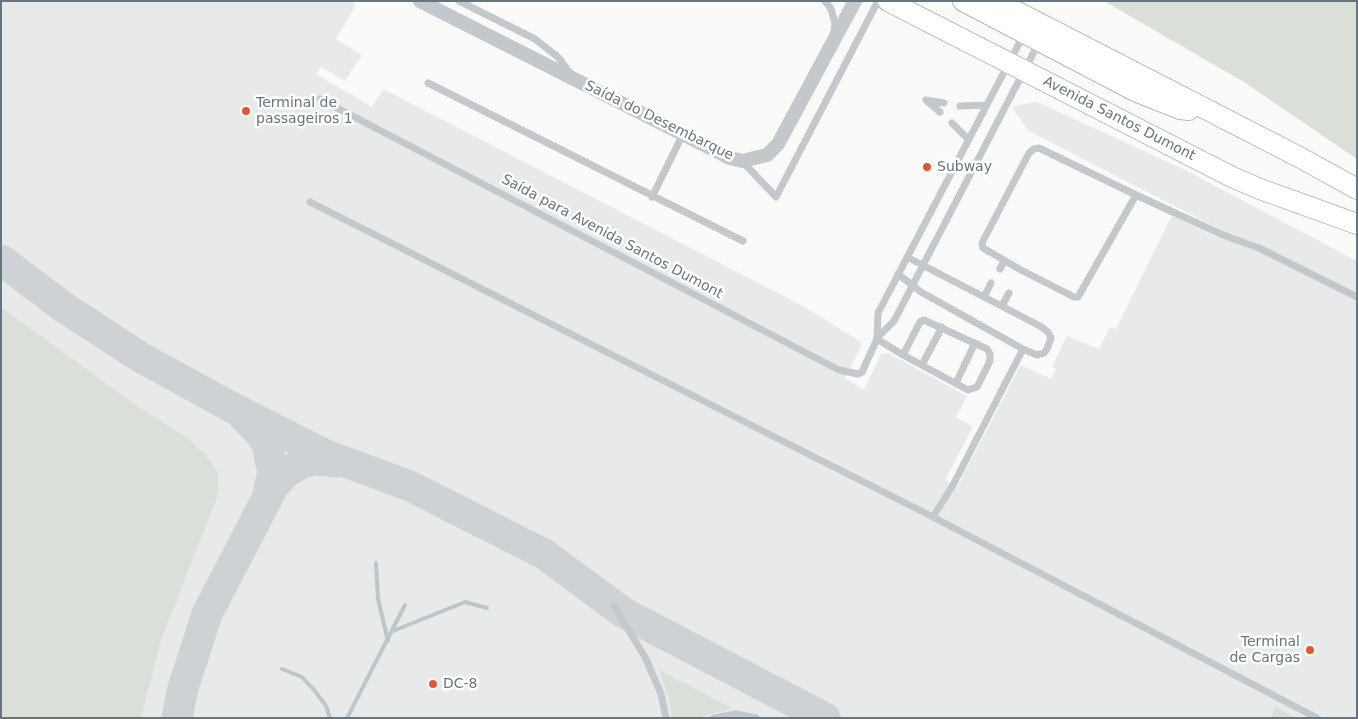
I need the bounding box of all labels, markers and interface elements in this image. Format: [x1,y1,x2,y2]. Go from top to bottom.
street label: Avenida Santos Dumont [1040,73,1198,165]
street label: Saída do Desembarque [582,78,736,164]
place label: Terminal de passageiros 1 [256,95,353,128]
marker: Terminal de passageiros 1 [240,105,252,117]
place label: Subway [937,159,992,175]
marker: Subway [921,161,933,173]
street label: Saída para Avenida Santos Dumont [498,171,726,303]
place label: Terminal de Cargas [1229,634,1300,666]
marker: Terminal de Cargas [1304,644,1316,656]
place label: DC-8 [443,676,478,692]
marker: DC-8 [427,678,439,690]

